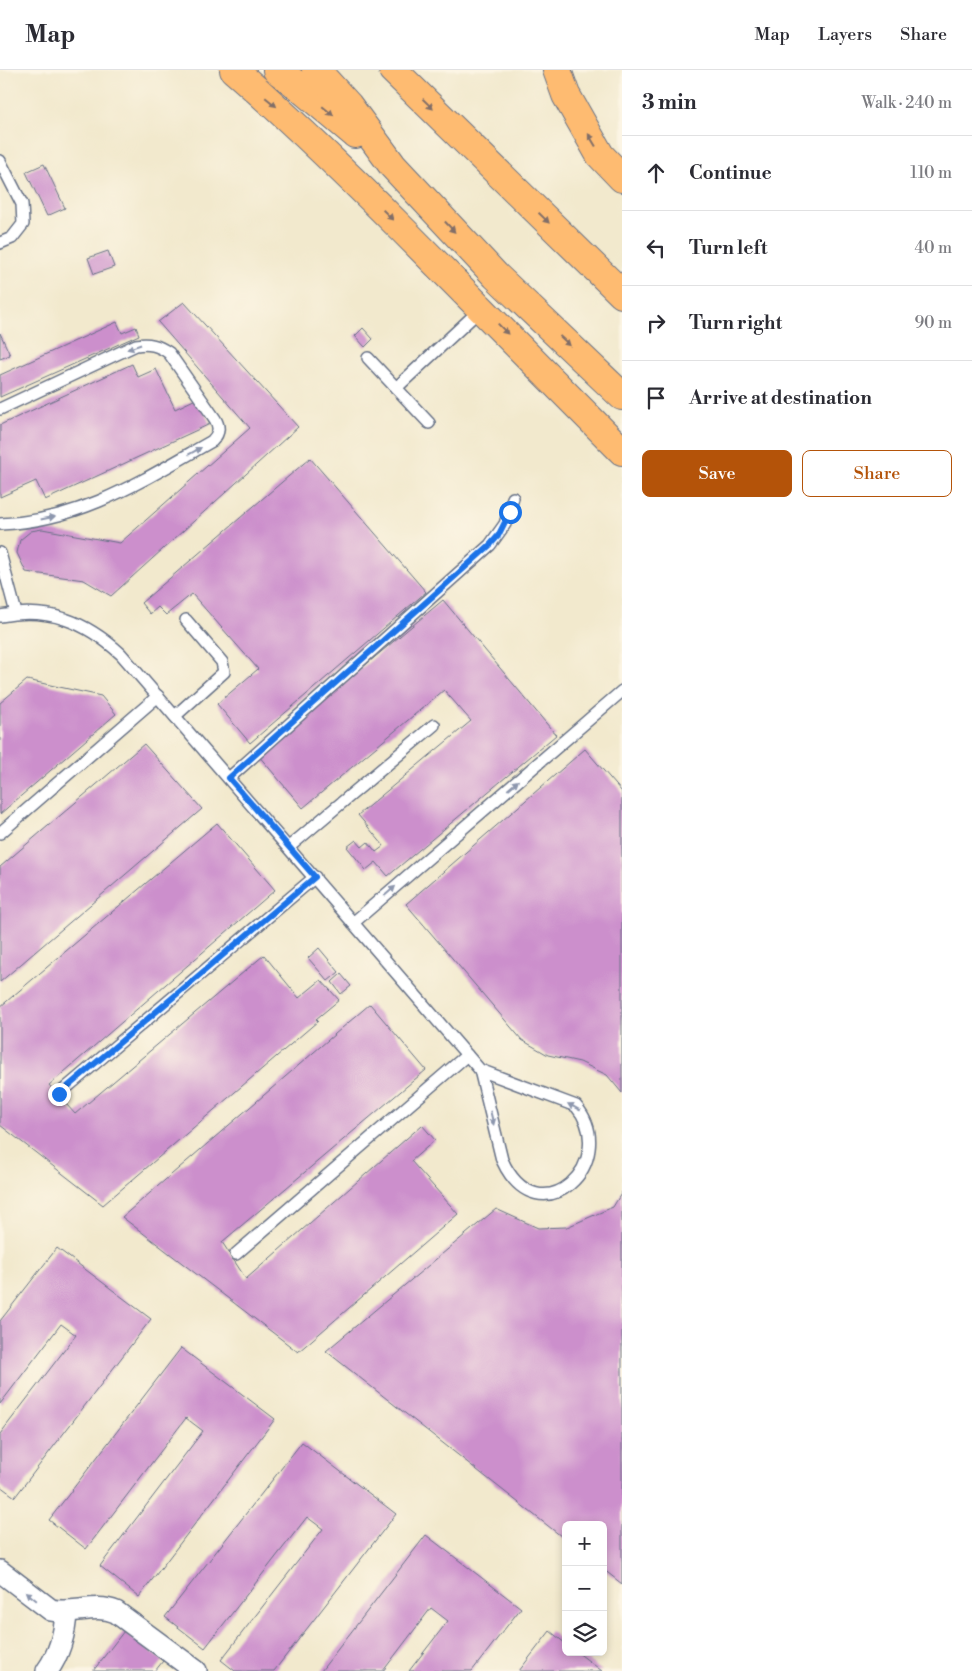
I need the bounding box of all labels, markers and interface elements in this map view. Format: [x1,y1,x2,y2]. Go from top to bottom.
text: Map [25,20,75,50]
text: Map [755,23,790,46]
text: Layers [818,23,872,46]
text: Share [900,23,947,46]
text: 3 min [642,90,697,116]
text: Walk · 240 m [861,93,952,113]
one-way arrow [264,96,277,107]
one-way arrow [422,98,434,110]
one-way arrow [322,106,335,117]
one-way arrow [587,134,596,147]
icon: ahead [642,159,670,187]
text: Continue [689,161,772,185]
text: 110 m [910,163,952,183]
one-way arrow [381,208,393,220]
one-way arrow [538,212,550,224]
one-way arrow [444,220,456,232]
icon: left [642,234,670,262]
text: Turn left [689,236,768,260]
text: 40 m [915,238,952,258]
icon: right [642,309,670,337]
text: Turn right [689,311,782,335]
text: 90 m [914,313,952,333]
one-way arrow [497,323,509,335]
one-way arrow [558,335,570,347]
one-way arrow [127,344,142,351]
icon: arrive [642,384,670,412]
text: Arrive at destination [689,386,872,410]
one-way arrow [188,447,203,455]
button: Save [642,450,792,497]
button: Share [802,450,952,497]
route start [499,501,522,524]
one-way arrow [41,514,56,522]
one-way arrow [506,779,519,790]
one-way arrow [383,885,396,896]
route end [48,1083,71,1106]
one-way arrow [566,1103,581,1111]
one-way arrow [488,1110,496,1125]
map controls [562,1521,607,1656]
button: + [562,1521,607,1566]
button: − [562,1566,607,1611]
one-way arrow [25,1591,38,1602]
button: layers [562,1611,607,1656]

